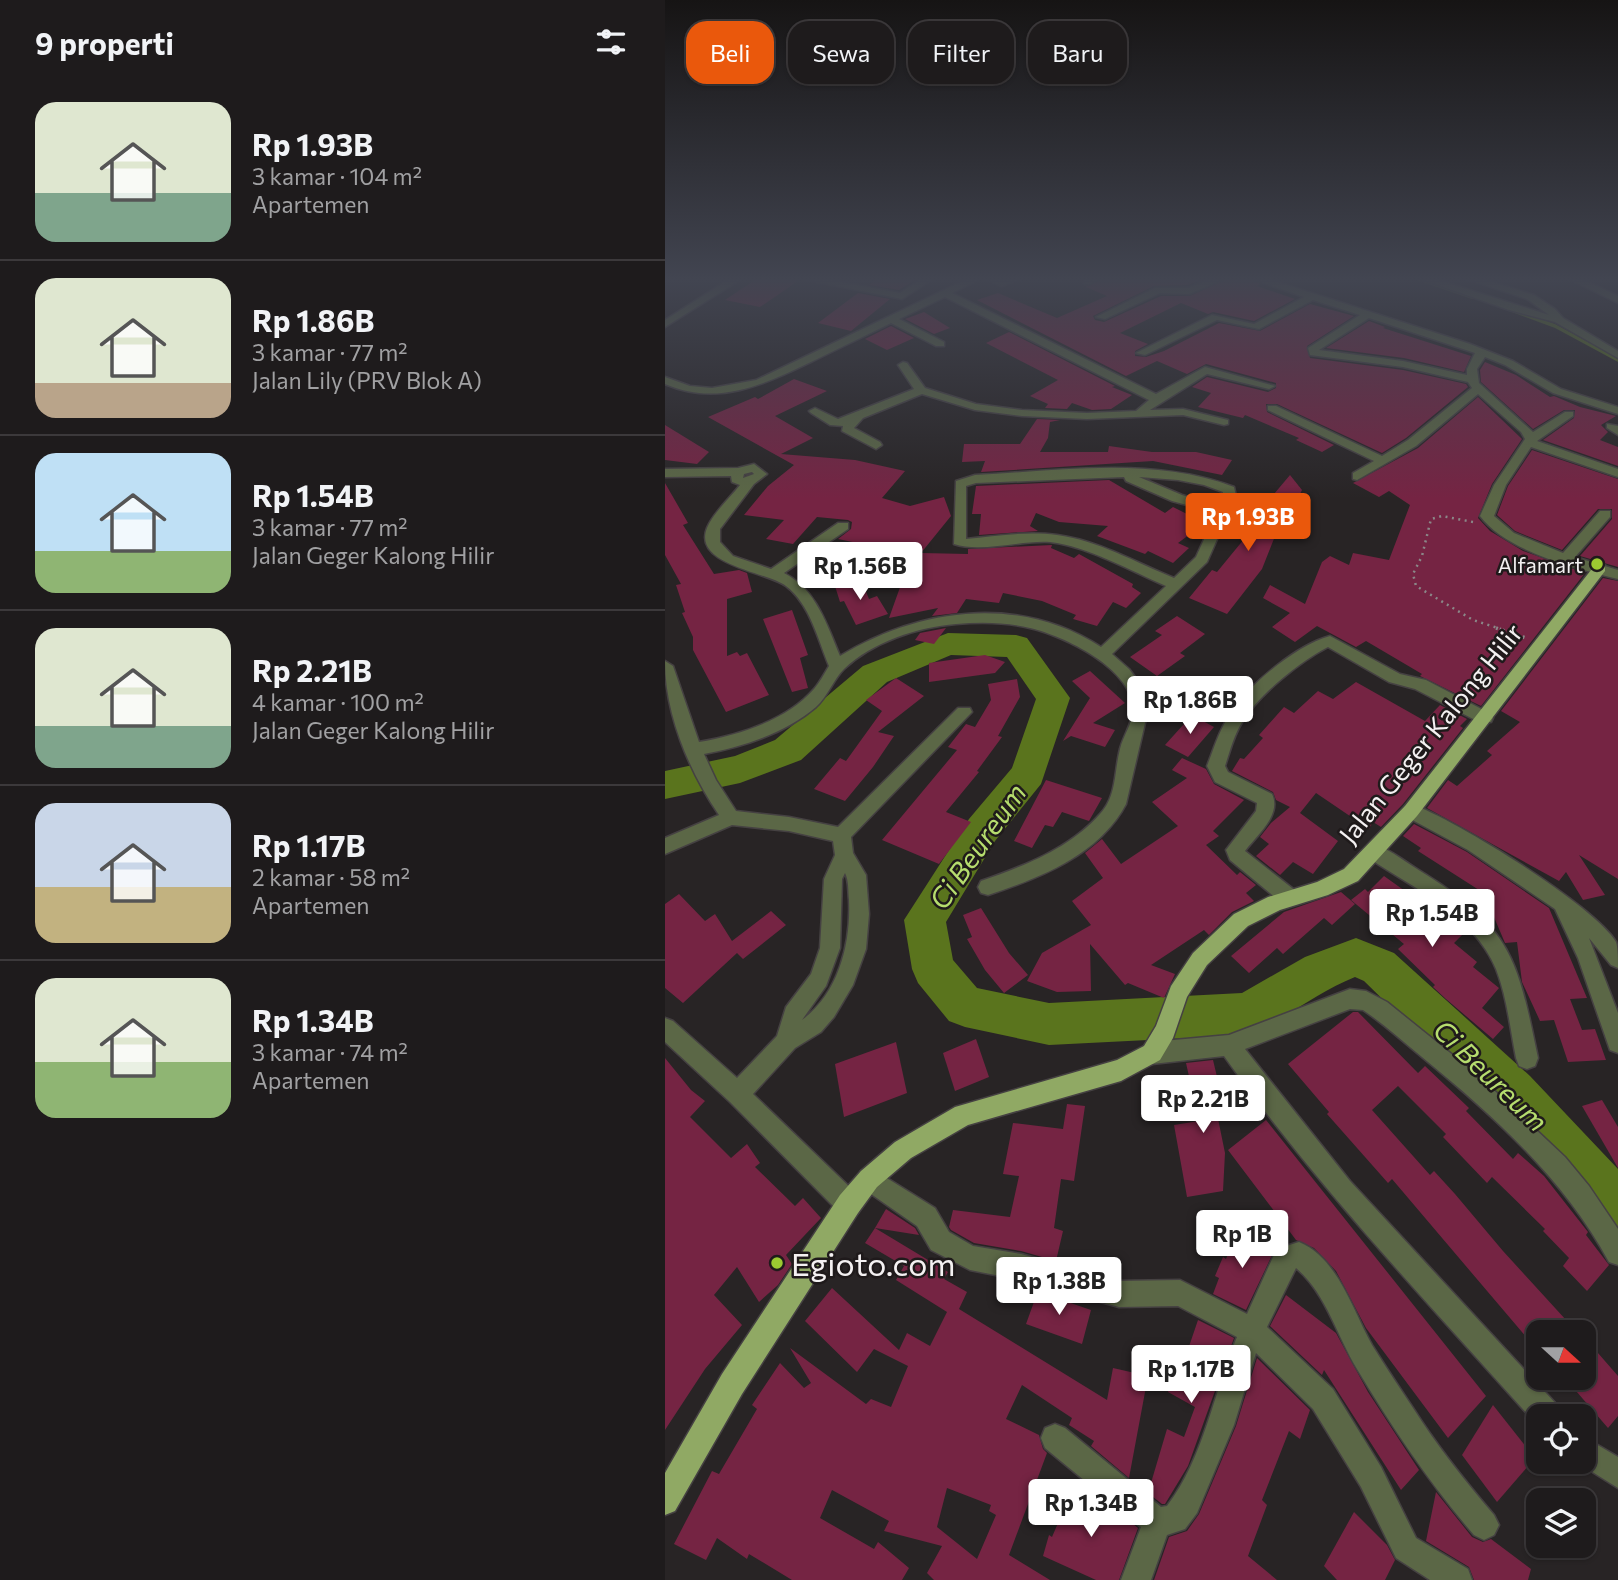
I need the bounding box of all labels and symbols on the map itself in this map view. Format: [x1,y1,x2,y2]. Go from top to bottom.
pin: Rp 1.93B [1176,494,1320,553]
pin: Rp 1.56B [788,542,932,602]
place label: Alfamart [1498,552,1583,577]
marker: Alfamart [1589,556,1605,572]
street label: Jalan Geger Kalong Hilir [1332,617,1528,849]
pin: Rp 1.86B [1118,676,1262,736]
water label: Ci Beureum [921,777,1033,915]
pin: Rp 1.54B [1360,890,1504,949]
water label: Ci Beureum [1427,1012,1555,1138]
pin: Rp 2.21B [1131,1076,1275,1135]
pin: Rp 1B [1193,1210,1291,1270]
place label: Egioto.com [791,1243,955,1283]
marker: Egioto.com [769,1255,785,1271]
pin: Rp 1.38B [987,1258,1131,1317]
north arrow [1526,1320,1596,1390]
pin: Rp 1.17B [1119,1346,1263,1405]
pin: Rp 1.34B [1019,1480,1163,1539]

